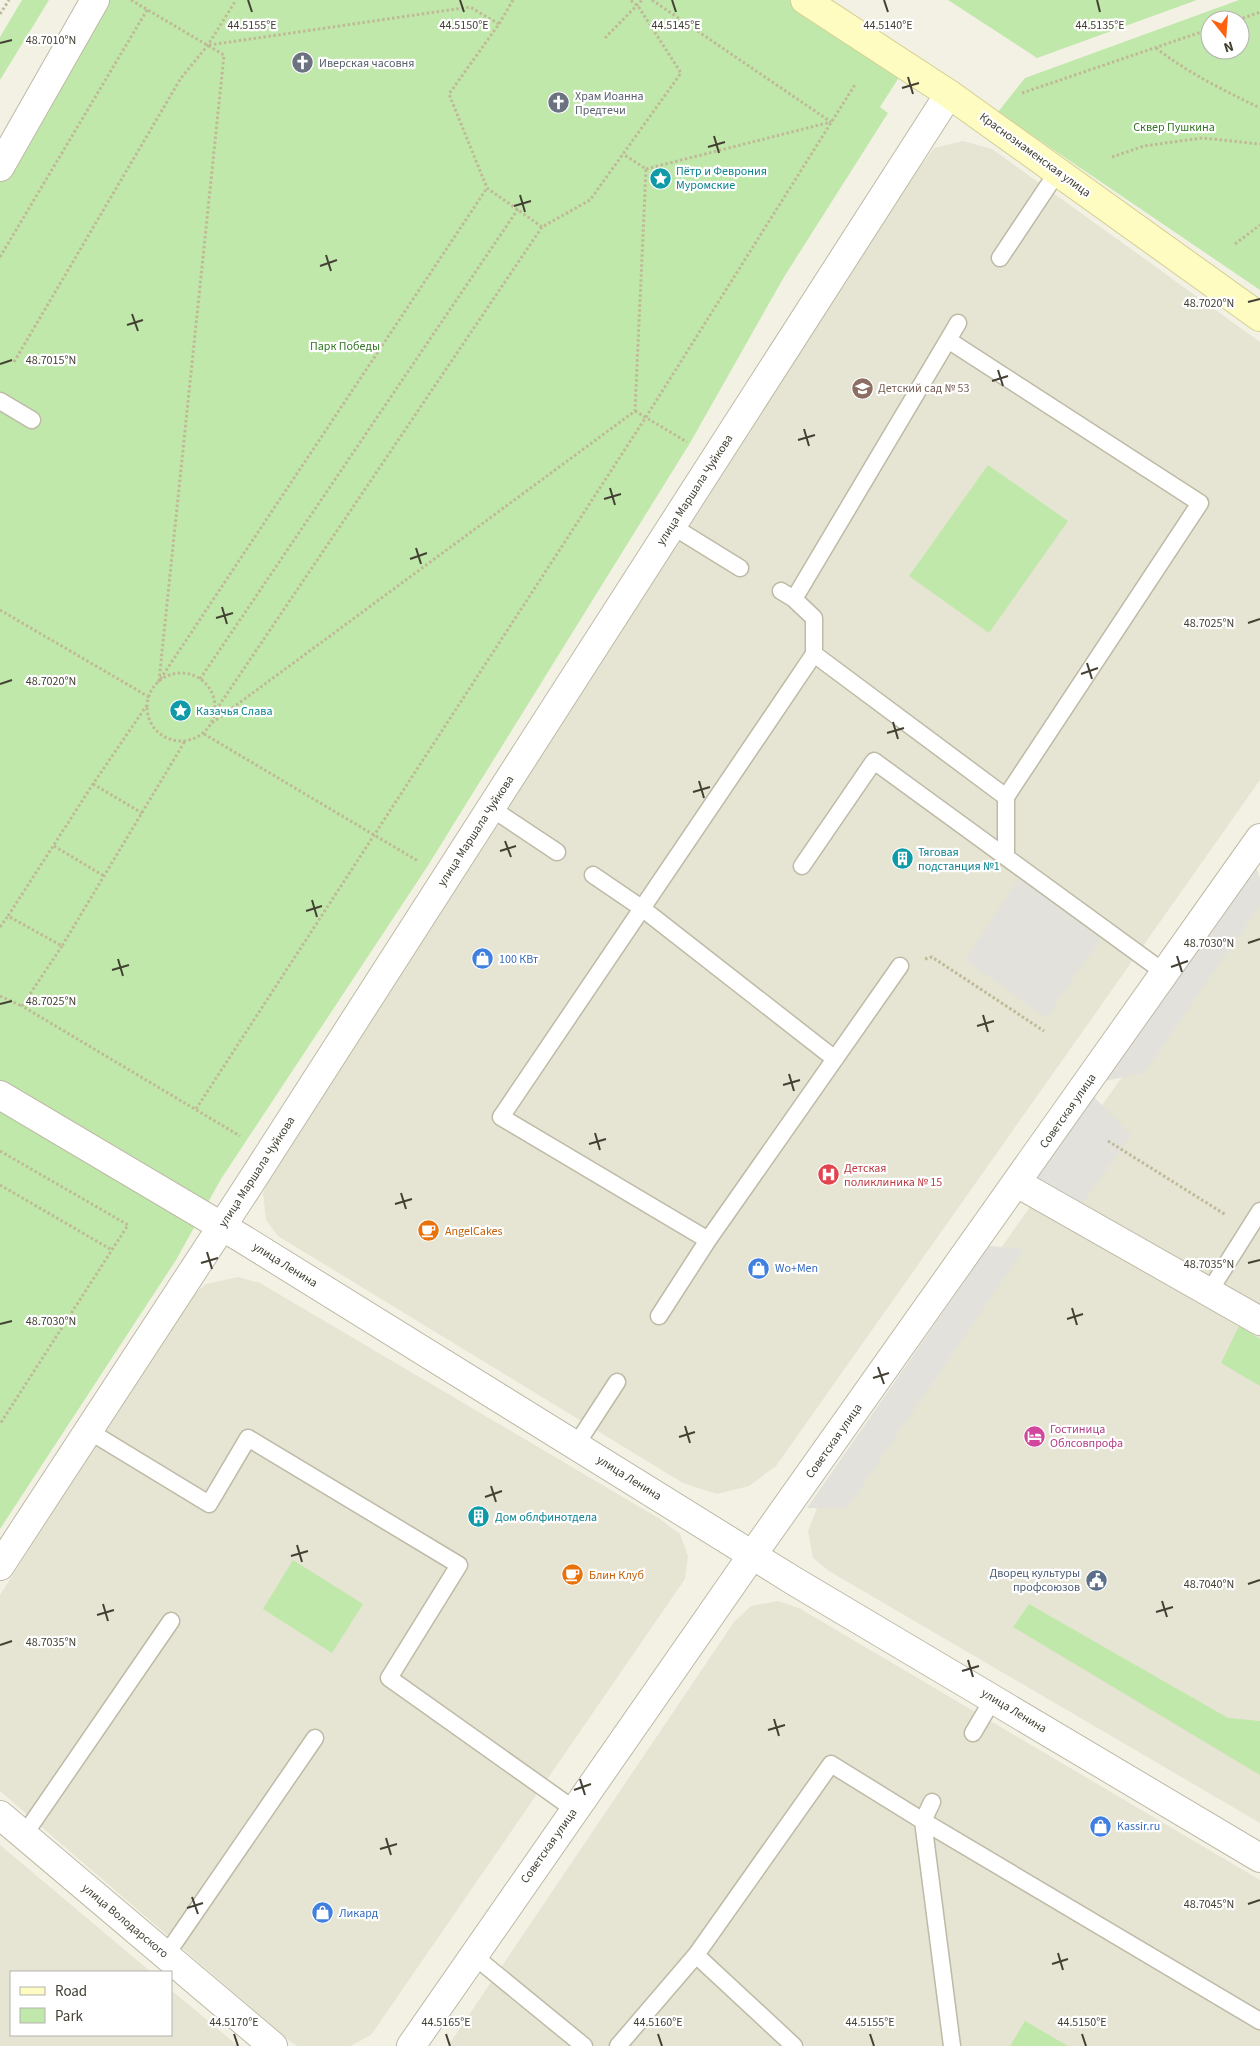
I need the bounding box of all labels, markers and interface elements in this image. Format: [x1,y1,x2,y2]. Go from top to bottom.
north arrow [1200,10,1250,60]
text: 44.5155°E [227,17,277,34]
text: 44.5150°E [439,17,489,34]
text: 44.5145°E [651,17,701,34]
text: 44.5140°E [863,17,913,34]
text: 44.5135°E [1075,17,1125,34]
text: 48.7010°N [26,32,76,49]
text: N [1221,36,1236,57]
church icon: Иверская часовня [291,51,315,75]
place label: Иверская часовня [319,55,414,72]
place label: Храм Иоанна Предтечи [575,88,644,119]
church icon: Храм Иоанна Предтечи [547,91,571,115]
street label: Краснознаменская улица [976,109,1094,201]
park label: Сквер Пушкина [1133,119,1215,136]
place label: Пётр и Феврония Муромские [676,163,767,194]
place icon: Пётр и Феврония Муромские [648,166,672,190]
text: 48.7020°N [1184,295,1234,312]
park label: Парк Победы [310,338,380,355]
text: 48.7015°N [26,352,76,369]
school or university icon: Детский сад № 53 [850,376,874,400]
place label: Детский сад № 53 [878,380,970,397]
street label: улица Маршала Чуйкова [653,431,737,549]
text: 48.7025°N [1184,615,1234,632]
text: 48.7020°N [26,673,76,690]
place icon: Казачья Слава [168,699,192,723]
place label: Казачья Слава [196,703,272,720]
street label: улица Маршала Чуйкова [434,772,518,890]
place label: Тяговая подстанция №1 [918,844,1000,875]
building icon: Тяговая подстанция №1 [890,847,914,871]
text: 48.7030°N [1184,935,1234,952]
shop icon: 100 КВт [471,947,495,971]
place label: 100 КВт [499,951,539,968]
text: 48.7025°N [26,993,76,1010]
street label: Советская улица [1036,1070,1100,1152]
street label: улица Маршала Чуйкова [215,1113,299,1231]
place label: Детская поликлиника № 15 [844,1160,942,1191]
hospital icon: Детская поликлиника № 15 [816,1163,840,1187]
cafe icon: AngelCakes [417,1219,441,1243]
place label: AngelCakes [445,1223,503,1240]
street label: улица Ленина [249,1238,321,1292]
shop icon: Wo+Men [747,1256,771,1280]
text: 48.7035°N [1184,1256,1234,1273]
place label: Wo+Men [775,1260,818,1277]
text: 48.7030°N [26,1313,76,1330]
street label: Советская улица [802,1400,866,1482]
place label: Гостиница Облсовпрофа [1050,1421,1123,1452]
hotel icon: Гостиница Облсовпрофа [1022,1424,1046,1448]
street label: улица Ленина [593,1451,665,1505]
building icon: Дом облфинотдела [467,1505,491,1529]
place label: Дом облфинотдела [495,1509,597,1526]
cafe icon: Блин Клуб [561,1563,585,1587]
place label: Дворец культуры профсоюзов [989,1565,1080,1596]
place label: Блин Клуб [589,1567,644,1584]
public building icon: Дворец культуры профсоюзов [1084,1568,1108,1592]
text: 48.7040°N [1184,1576,1234,1593]
text: 48.7035°N [26,1634,76,1651]
street label: улица Ленина [978,1685,1050,1737]
street label: Советская улица [517,1805,581,1887]
shop icon: Kassir.ru [1089,1814,1113,1838]
place label: Kassir.ru [1117,1818,1160,1835]
street label: улица Володарского [78,1880,172,1962]
text: 48.7045°N [1184,1896,1234,1913]
shop icon: Ликард [311,1901,335,1925]
place label: Ликард [339,1905,379,1922]
legend [10,1971,172,2036]
text: Road [55,1981,87,2002]
text: Park [55,2006,84,2027]
text: 44.5170°E [209,2014,259,2031]
text: 44.5165°E [421,2014,471,2031]
text: 44.5160°E [633,2014,683,2031]
text: 44.5155°E [845,2014,895,2031]
text: 44.5150°E [1057,2014,1107,2031]

